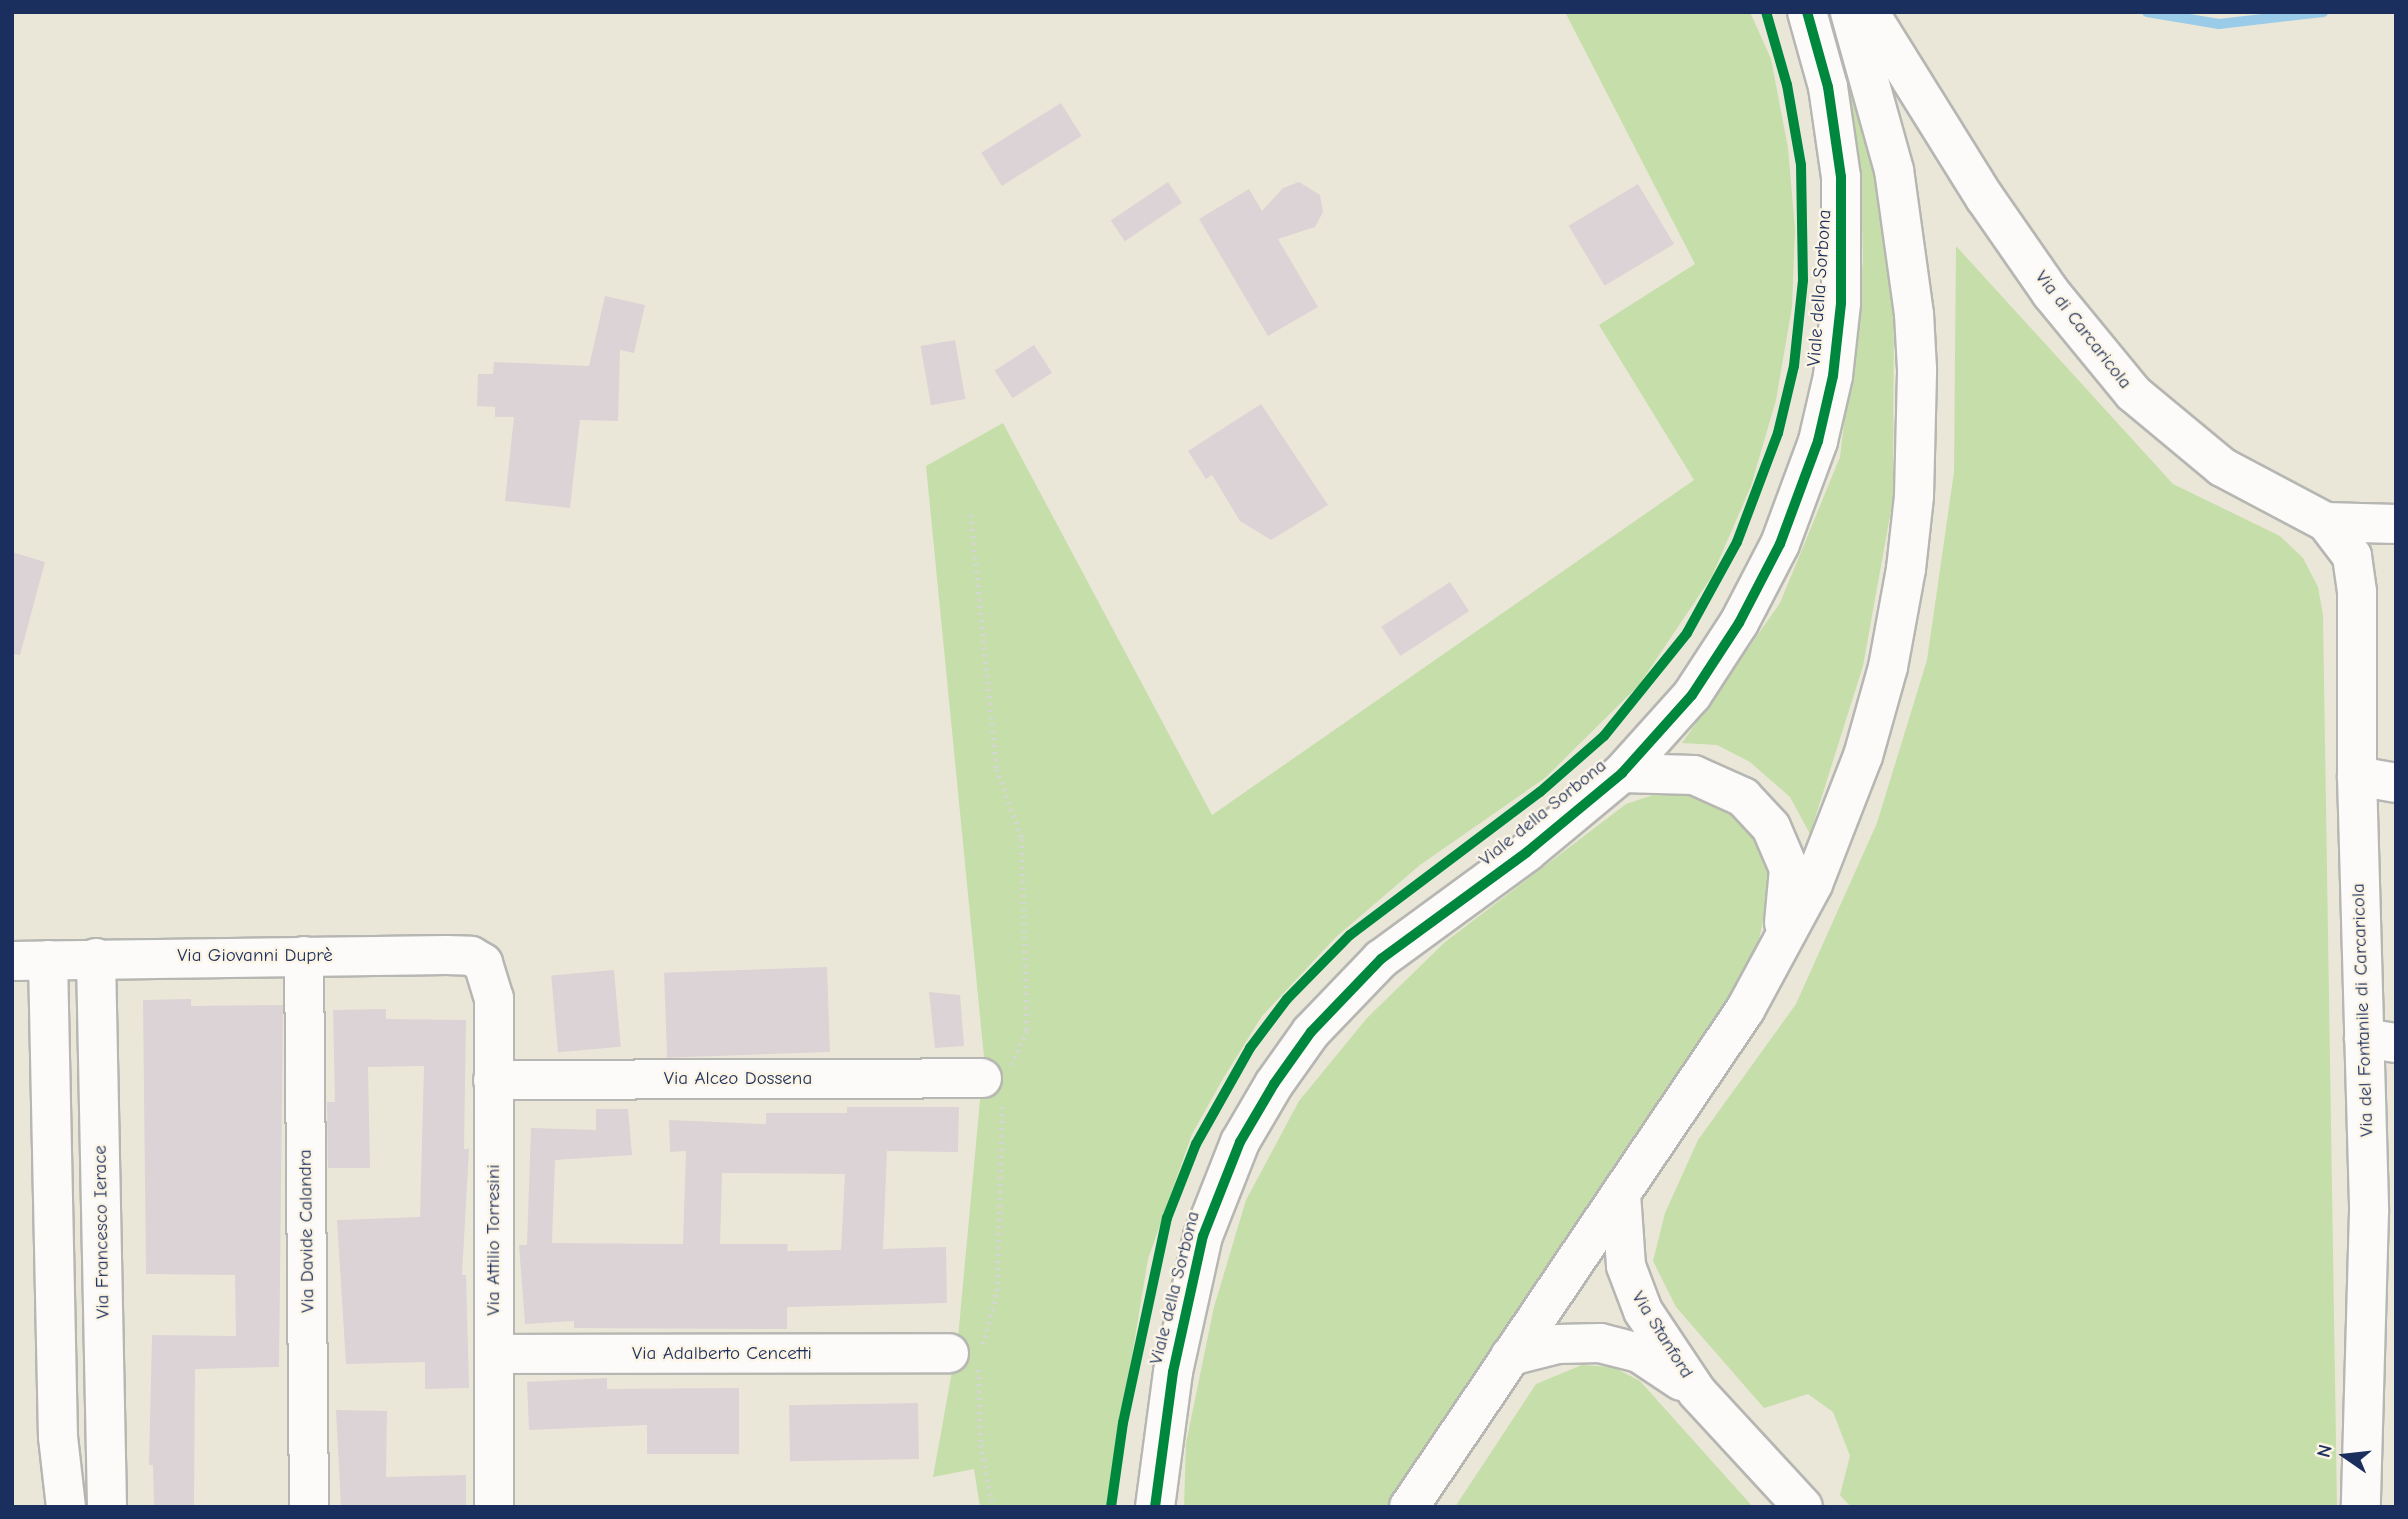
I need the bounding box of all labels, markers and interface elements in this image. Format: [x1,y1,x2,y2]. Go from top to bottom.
street label: Viale della Sorbona [1803,209,1837,367]
street label: Via di Carcaricola [2030,266,2136,394]
street label: Viale della Sorbona [1475,755,1611,871]
street label: Via del Fontanile di Carcaricola [2347,883,2379,1137]
street label: Via Giovanni Duprè [177,945,333,967]
street label: Via Alceo Dossena [664,1068,812,1090]
street label: Via Francesco Ierace [89,1145,115,1319]
street label: Via Davide Calandra [294,1149,320,1313]
street label: Via Attilio Torresini [483,1164,505,1316]
street label: Viale della Sorbona [1145,1209,1205,1367]
street label: Via Stanford [1626,1287,1698,1383]
street label: Via Adalberto Cencetti [632,1343,812,1365]
north arrow [2310,1421,2380,1491]
text: N [2312,1442,2337,1460]

